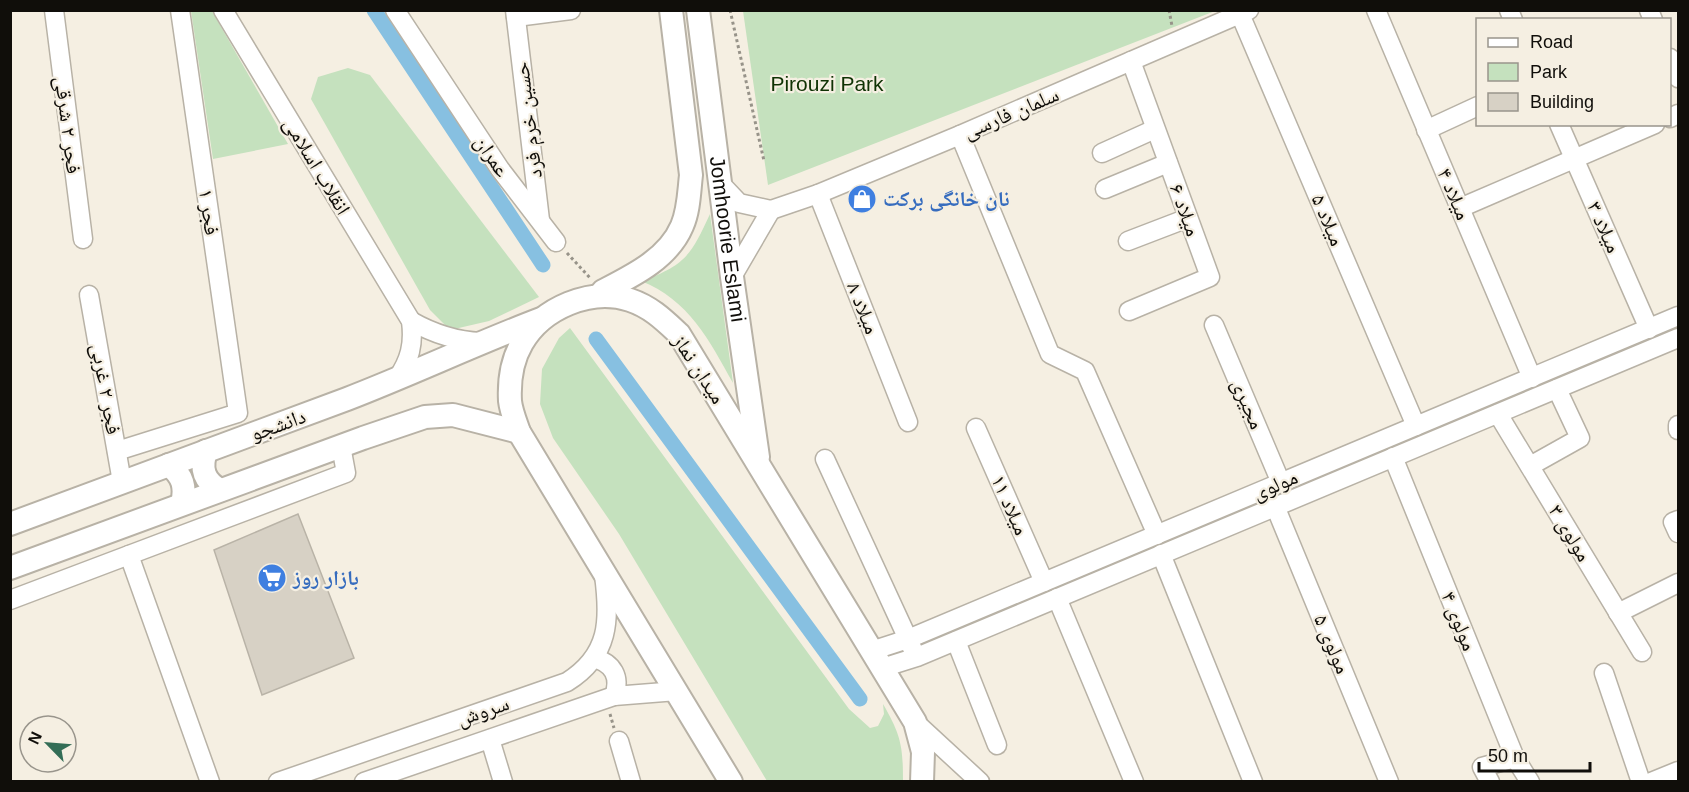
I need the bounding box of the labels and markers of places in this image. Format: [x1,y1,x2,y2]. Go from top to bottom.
shop icon: نان خانگی برکت [846,183,878,215]
place label: نان خانگی برکت [883,187,1009,212]
supermarket icon: بازار روز [256,562,288,594]
place label: بازار روز [292,566,359,590]

